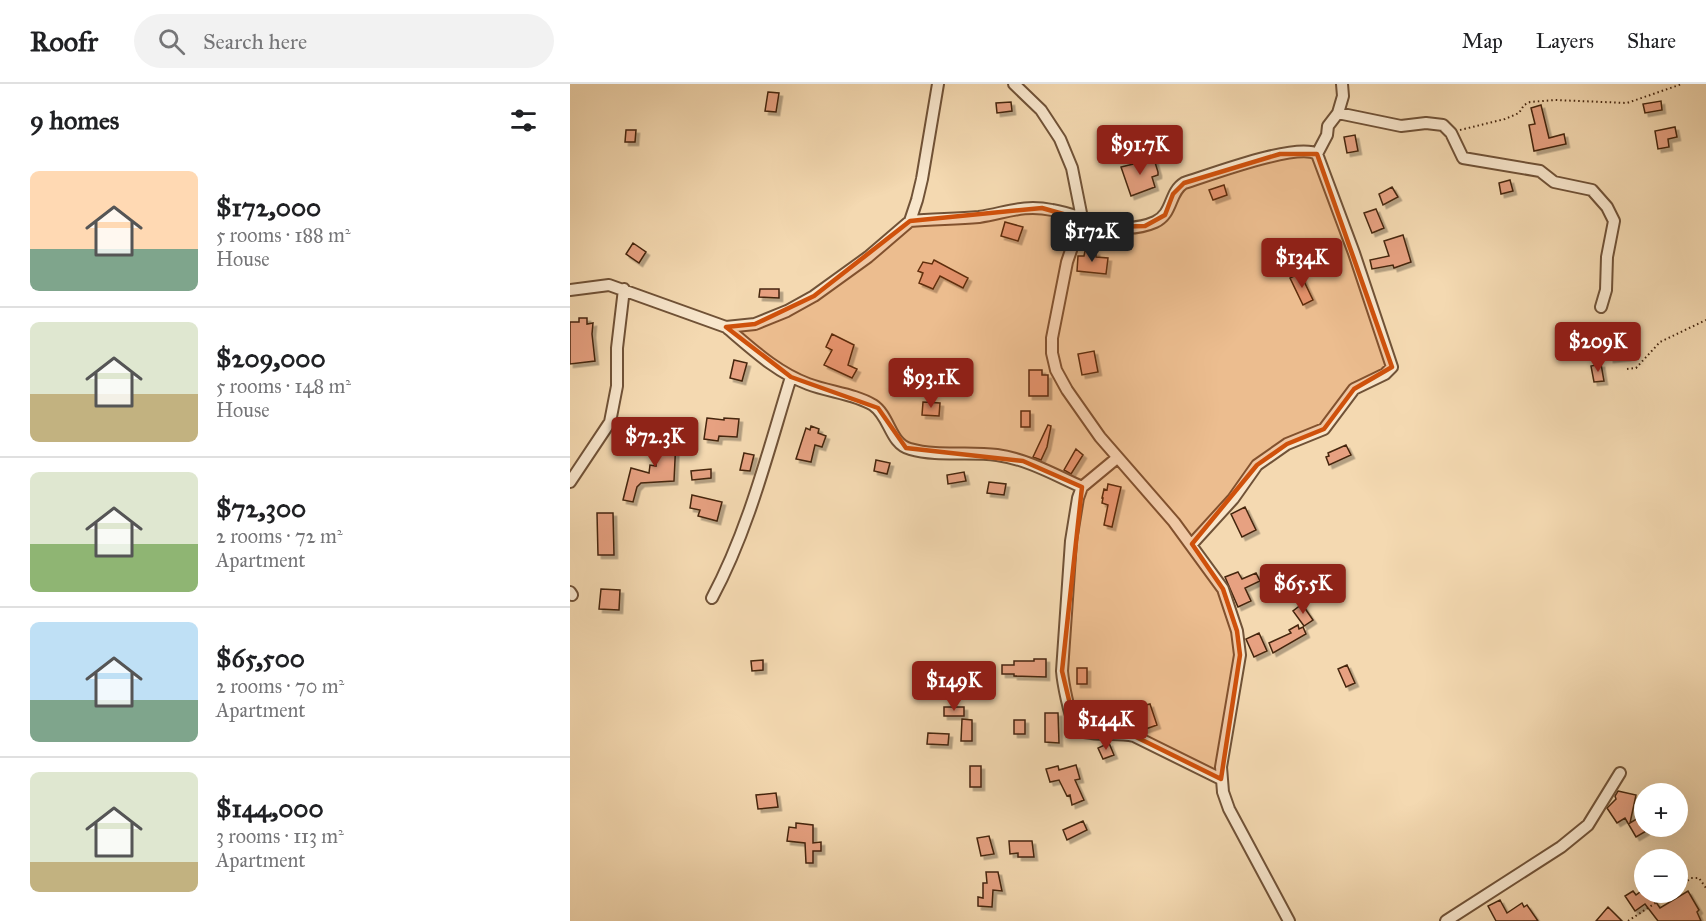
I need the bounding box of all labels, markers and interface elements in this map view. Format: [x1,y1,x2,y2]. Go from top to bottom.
search box [134,14,554,68]
text: Roofr [30,24,98,59]
icon: search [155,25,188,58]
text: Search here [203,28,307,55]
text: Map [1462,28,1503,54]
text: Layers [1536,28,1594,54]
text: Share [1627,28,1676,54]
text: 9 homes [30,104,119,136]
icon: filters [507,104,540,137]
pin: $91.7K [1091,125,1189,176]
text: $91.7K [1111,132,1169,156]
text: $172,000 [216,191,321,223]
icon: home [78,195,150,267]
pin: $172K [1050,212,1134,263]
text: $172K [1065,219,1119,243]
text: 5 rooms · 188 m² [216,223,351,247]
pin: $134K [1260,238,1344,289]
text: $134K [1275,245,1329,269]
text: House [216,247,270,271]
pin: $209K [1556,322,1640,373]
text: $209K [1569,329,1627,353]
text: $209,000 [216,342,326,374]
icon: home [78,346,150,418]
pin: $93.1K [882,358,980,409]
text: $93.1K [903,365,960,389]
text: 5 rooms · 148 m² [216,374,351,398]
text: House [216,398,270,422]
pin: $72.3K [606,417,704,468]
text: $72.3K [625,424,685,448]
text: $72,300 [216,492,306,524]
icon: home [78,496,150,568]
text: 2 rooms · 72 m² [216,524,343,548]
text: Apartment [216,548,305,572]
pin: $65.5K [1254,564,1352,615]
text: $65.5K [1274,571,1332,595]
text: $65,500 [216,642,305,674]
icon: home [78,646,150,718]
pin: $149K [912,661,996,712]
text: $149K [926,668,982,692]
text: 2 rooms · 70 m² [216,674,344,698]
text: Apartment [216,698,305,722]
pin: $144K [1064,700,1148,751]
text: $144K [1078,707,1134,731]
map controls [1634,783,1688,903]
button: + [1634,783,1688,837]
text: $144,000 [216,792,324,824]
icon: home [78,796,150,868]
text: 3 rooms · 113 m² [216,824,344,848]
text: Apartment [216,848,305,872]
button: − [1634,849,1688,903]

